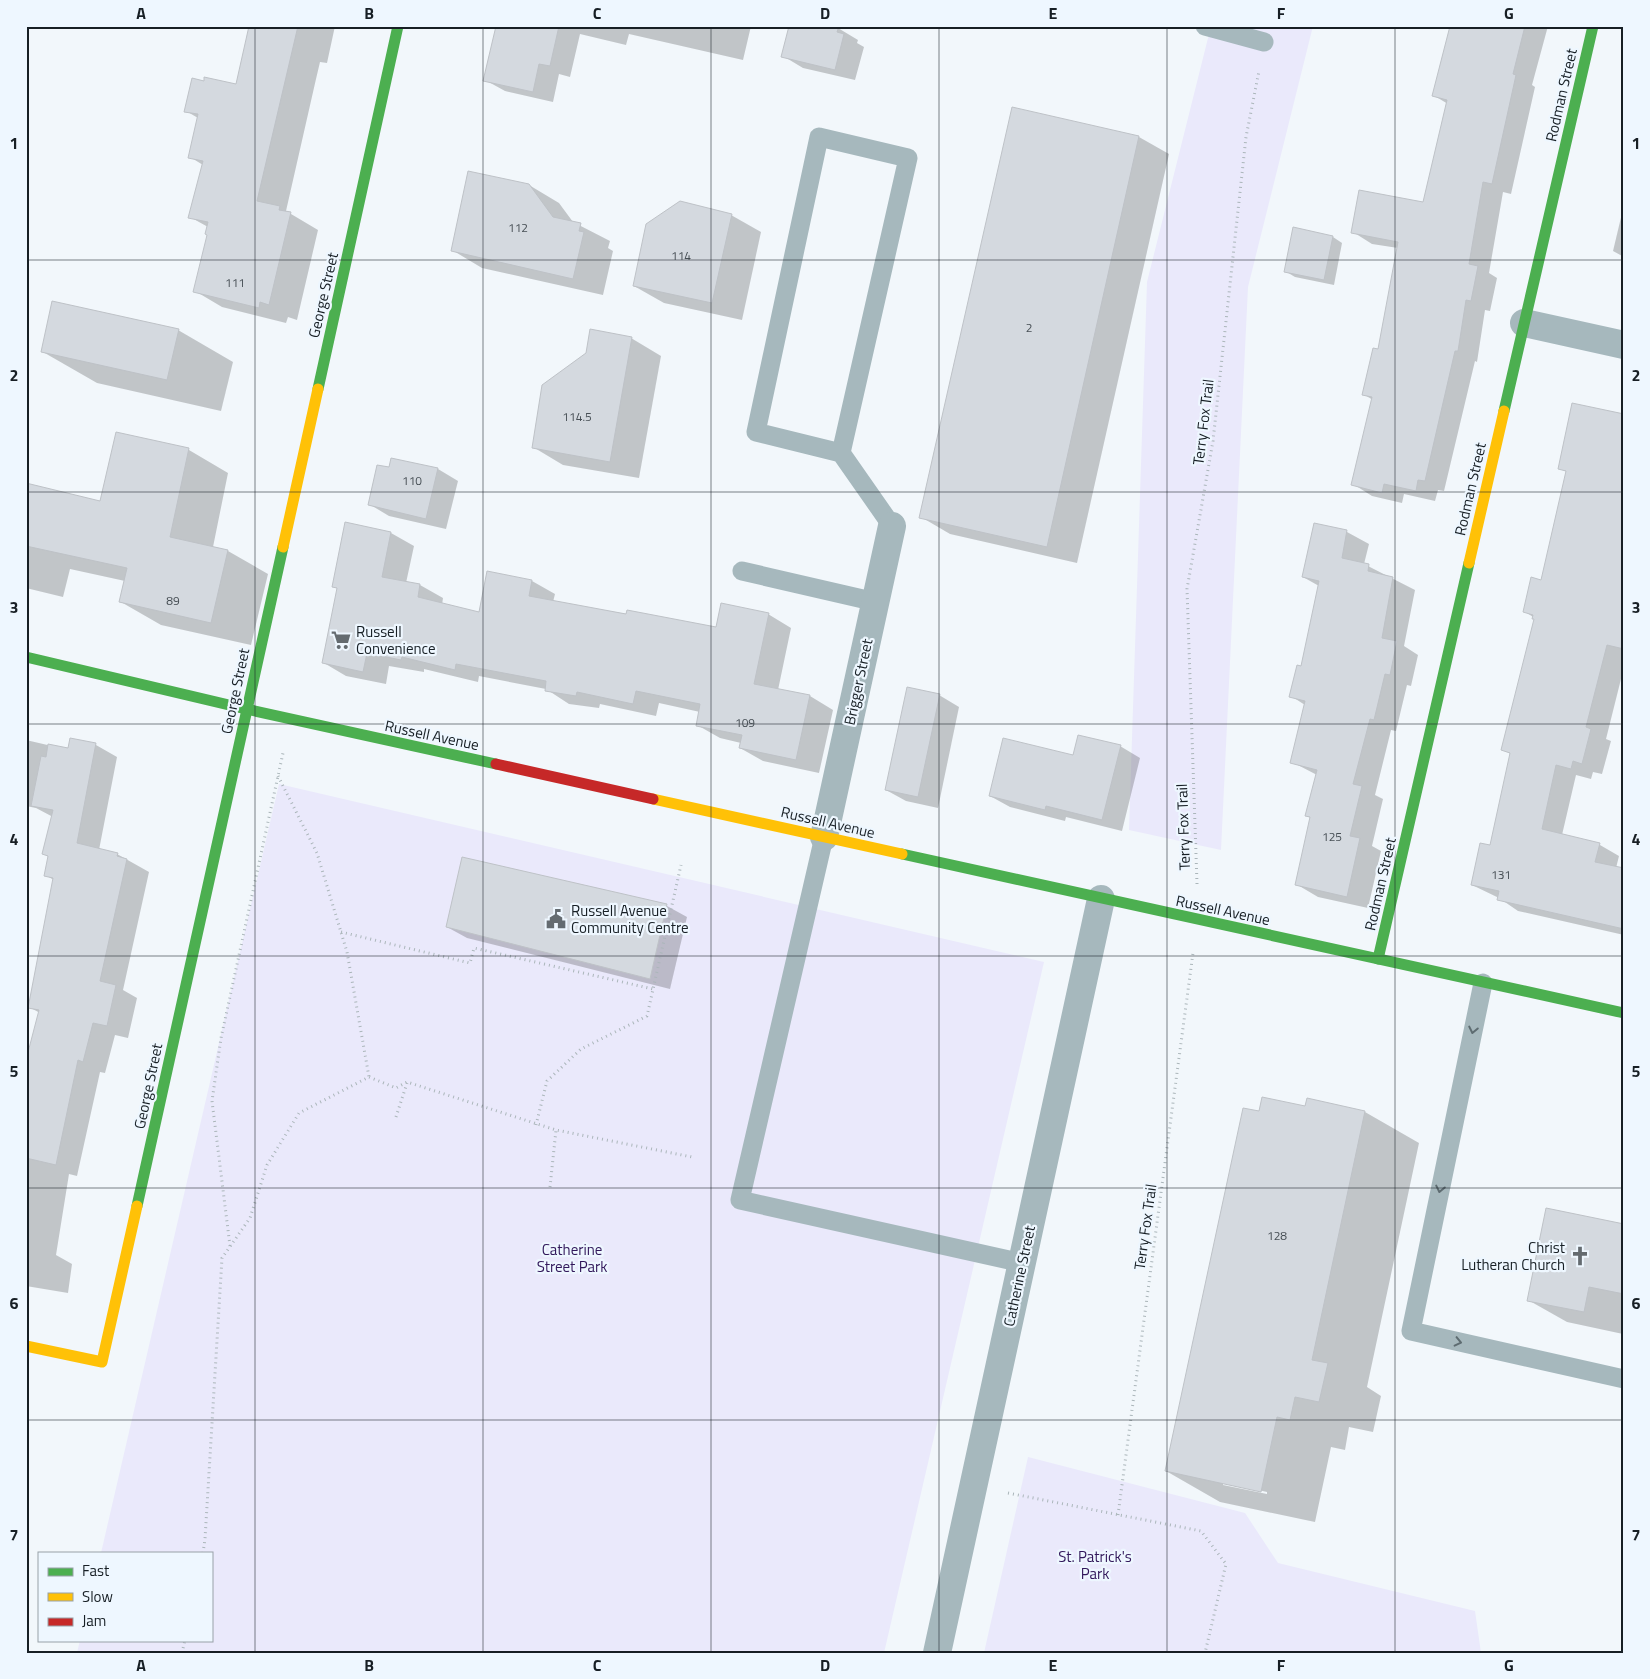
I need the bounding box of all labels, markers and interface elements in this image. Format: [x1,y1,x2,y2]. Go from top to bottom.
text: A [136,1,146,25]
text: B [364,1,374,25]
text: C [593,1,602,25]
text: D [820,1,830,25]
text: E [1049,1,1058,25]
text: F [1277,1,1286,25]
text: G [1504,1,1514,25]
street label: Rodman Street [1539,45,1583,144]
text: 1 [10,131,18,155]
text: 1 [1632,131,1640,155]
house number: 112 [508,218,528,237]
house number: 114 [671,246,691,265]
street label: George Street [302,249,344,340]
house number: 111 [225,273,245,292]
house number: 2 [1026,318,1032,337]
text: 2 [10,363,18,387]
text: 2 [1632,363,1640,387]
street label: Terry Fox Trail [1186,378,1220,466]
house number: 114.5 [562,407,592,426]
street label: Rodman Street [1448,439,1492,538]
house number: 110 [402,471,422,490]
house number: 89 [166,591,180,610]
text: 3 [10,595,18,619]
text: 3 [1632,595,1640,619]
place label: Russell Convenience [356,620,436,660]
supermarket icon: Russell Convenience [330,629,352,651]
street label: Brigger Street [838,636,879,727]
street label: George Street [215,645,255,736]
house number: 109 [735,713,755,732]
street label: Russell Avenue [383,714,481,756]
street label: Terry Fox Trail [1170,783,1196,871]
street label: Russell Avenue [779,800,877,844]
text: 4 [10,827,19,851]
house number: 125 [1322,827,1342,846]
text: 4 [1632,827,1641,851]
street label: Rodman Street [1358,834,1402,933]
house number: 131 [1491,865,1511,884]
street label: Russell Avenue [1174,889,1272,931]
place label: Russell Avenue Community Centre [571,899,689,939]
public building icon: Russell Avenue Community Centre [545,908,567,930]
one-way arrow [1469,1026,1479,1035]
street label: George Street [128,1040,168,1131]
text: 5 [10,1059,19,1083]
text: 5 [1632,1059,1641,1083]
street label: Terry Fox Trail [1128,1183,1162,1271]
one-way arrow [1436,1185,1446,1194]
street label: Catherine Street [997,1223,1041,1329]
house number: 128 [1267,1226,1287,1245]
place label: Christ Lutheran Church [1461,1236,1566,1276]
park label: Catherine Street Park [537,1238,607,1278]
church icon: Christ Lutheran Church [1569,1245,1591,1267]
text: 6 [10,1291,19,1315]
text: 6 [1632,1291,1641,1315]
one-way arrow [1454,1336,1463,1347]
text: 7 [10,1523,18,1547]
text: 7 [1632,1523,1640,1547]
park label: St. Patrick's Park [1058,1545,1132,1585]
legend [38,1552,212,1642]
text: Fast [82,1559,110,1582]
text: Slow [82,1585,113,1608]
text: Jam [82,1609,106,1632]
text: A [136,1653,146,1677]
text: B [364,1653,374,1677]
text: C [593,1653,602,1677]
text: D [820,1653,830,1677]
text: E [1049,1653,1058,1677]
text: F [1277,1653,1286,1677]
text: G [1504,1653,1514,1677]

